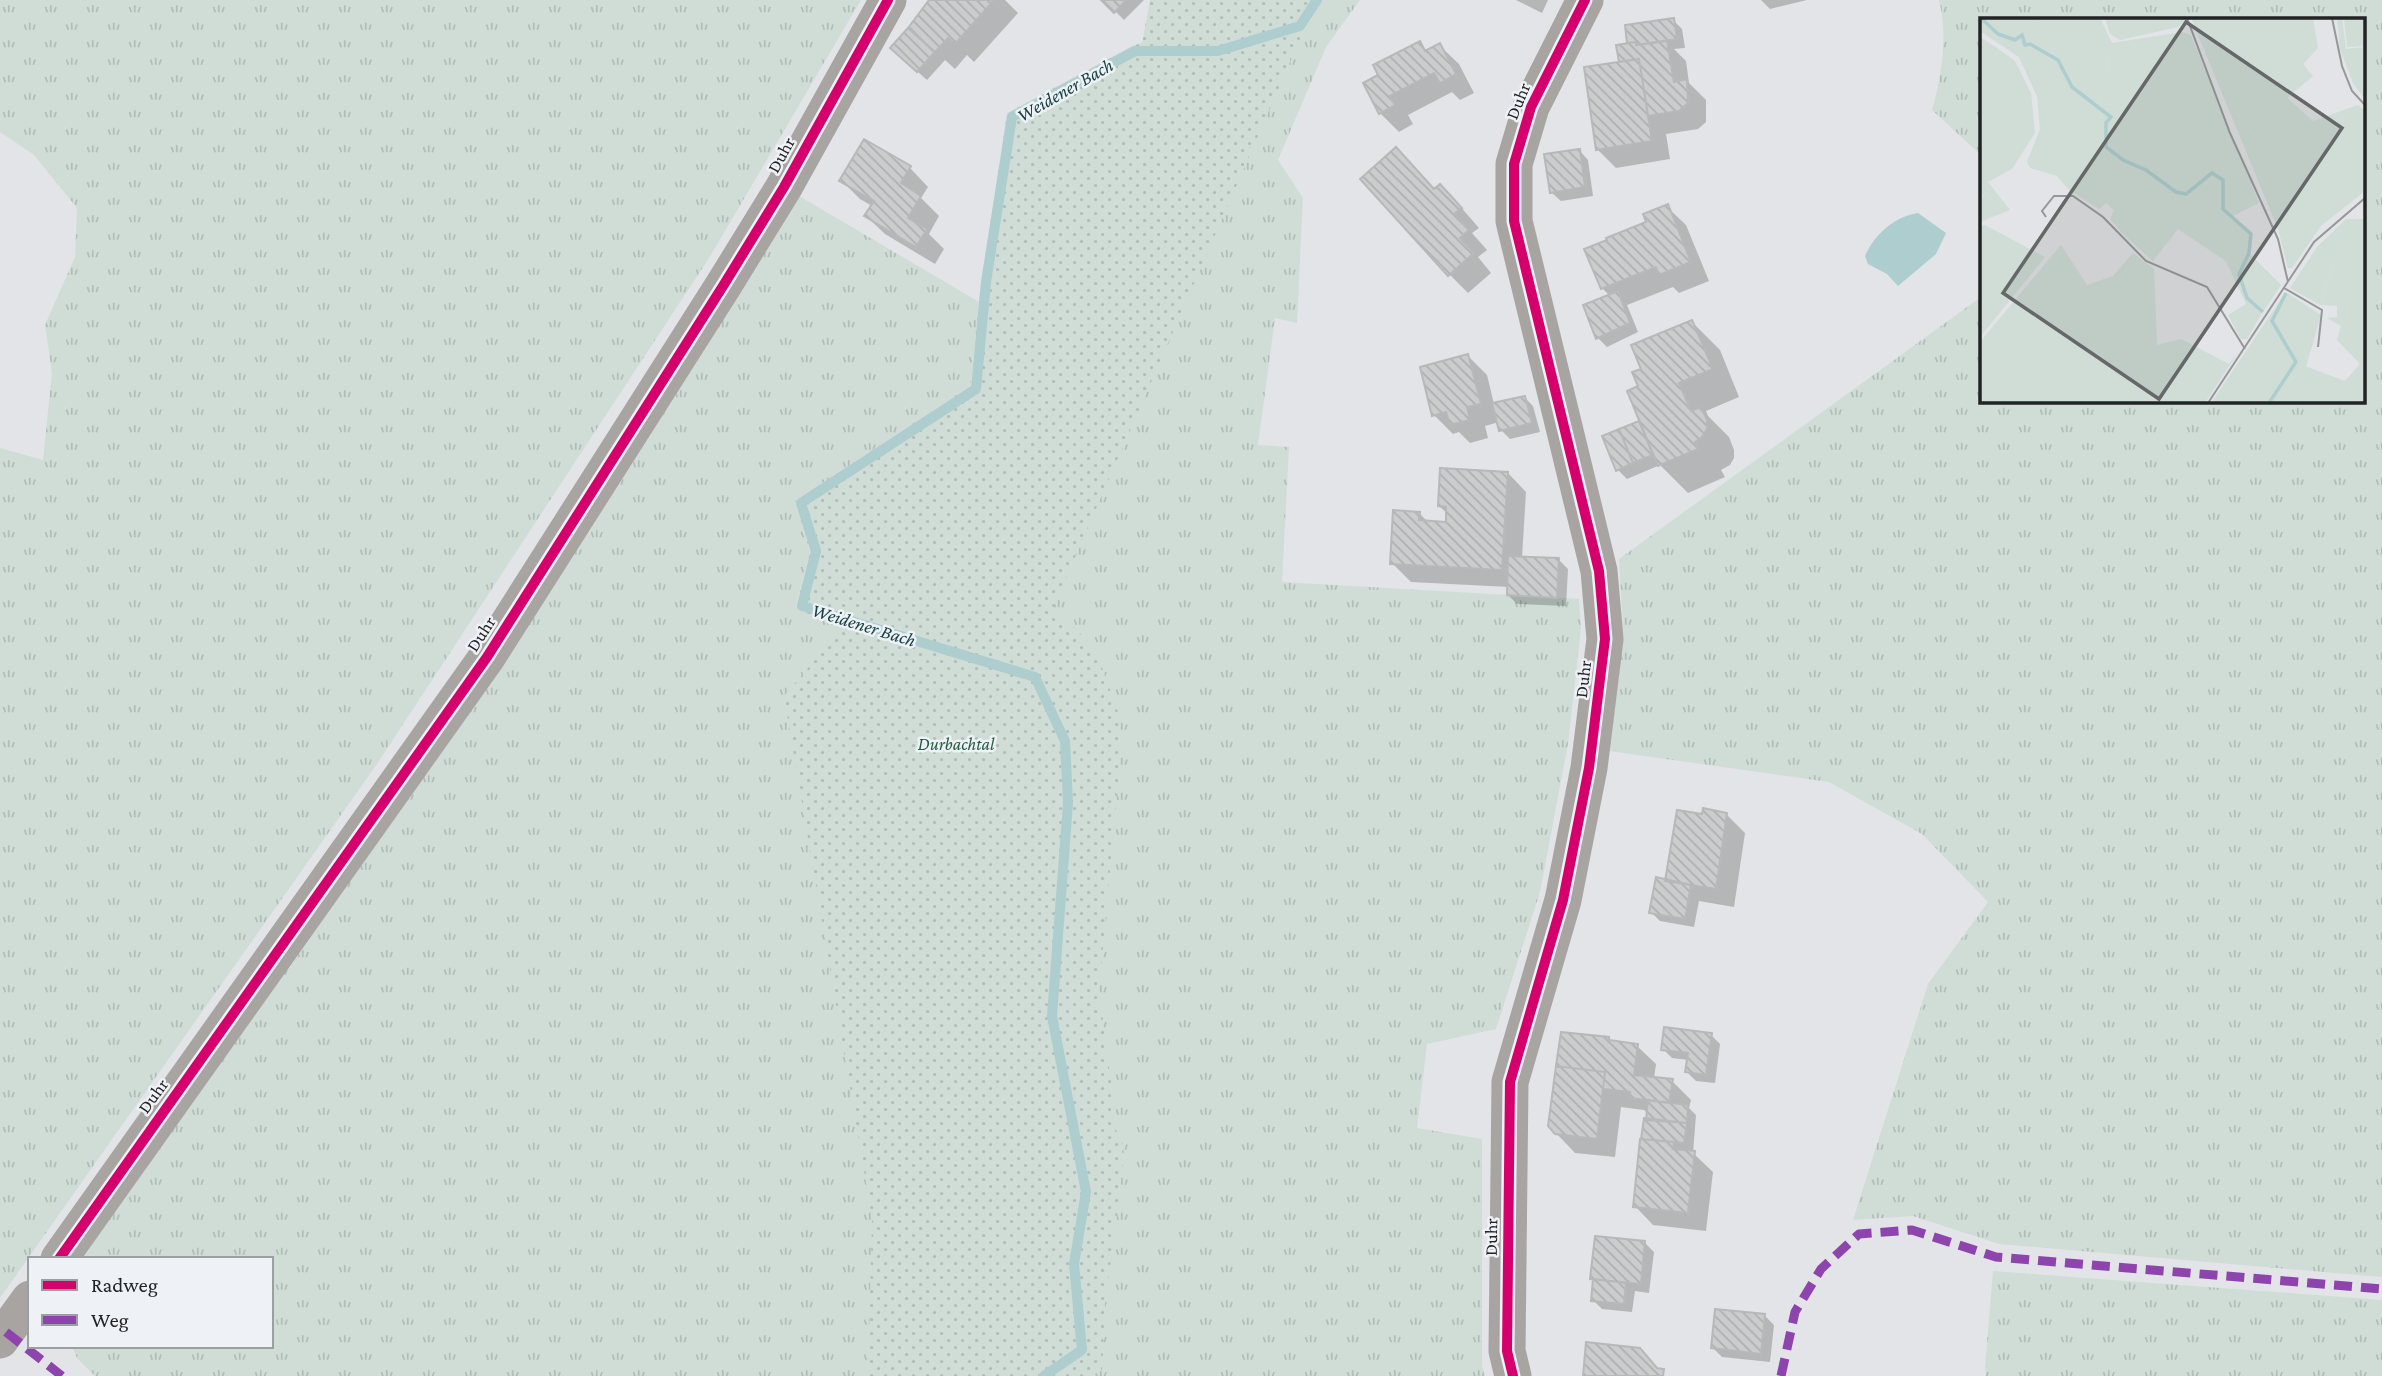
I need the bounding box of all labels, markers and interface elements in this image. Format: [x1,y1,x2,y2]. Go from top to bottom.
inset map [1980,18,2364,402]
water label: Weidener Bach [1013,54,1117,126]
street label: Duhr [1502,79,1535,122]
street label: Duhr [763,133,799,176]
water label: Weidener Bach [810,599,918,651]
street label: Duhr [462,612,500,655]
street label: Duhr [1571,659,1595,699]
park label: Durbachtal [918,734,995,754]
street label: Duhr [134,1074,172,1117]
street label: Duhr [1481,1217,1501,1256]
legend [28,1257,273,1348]
text: Radweg [91,1273,158,1297]
text: Weg [91,1308,129,1332]

